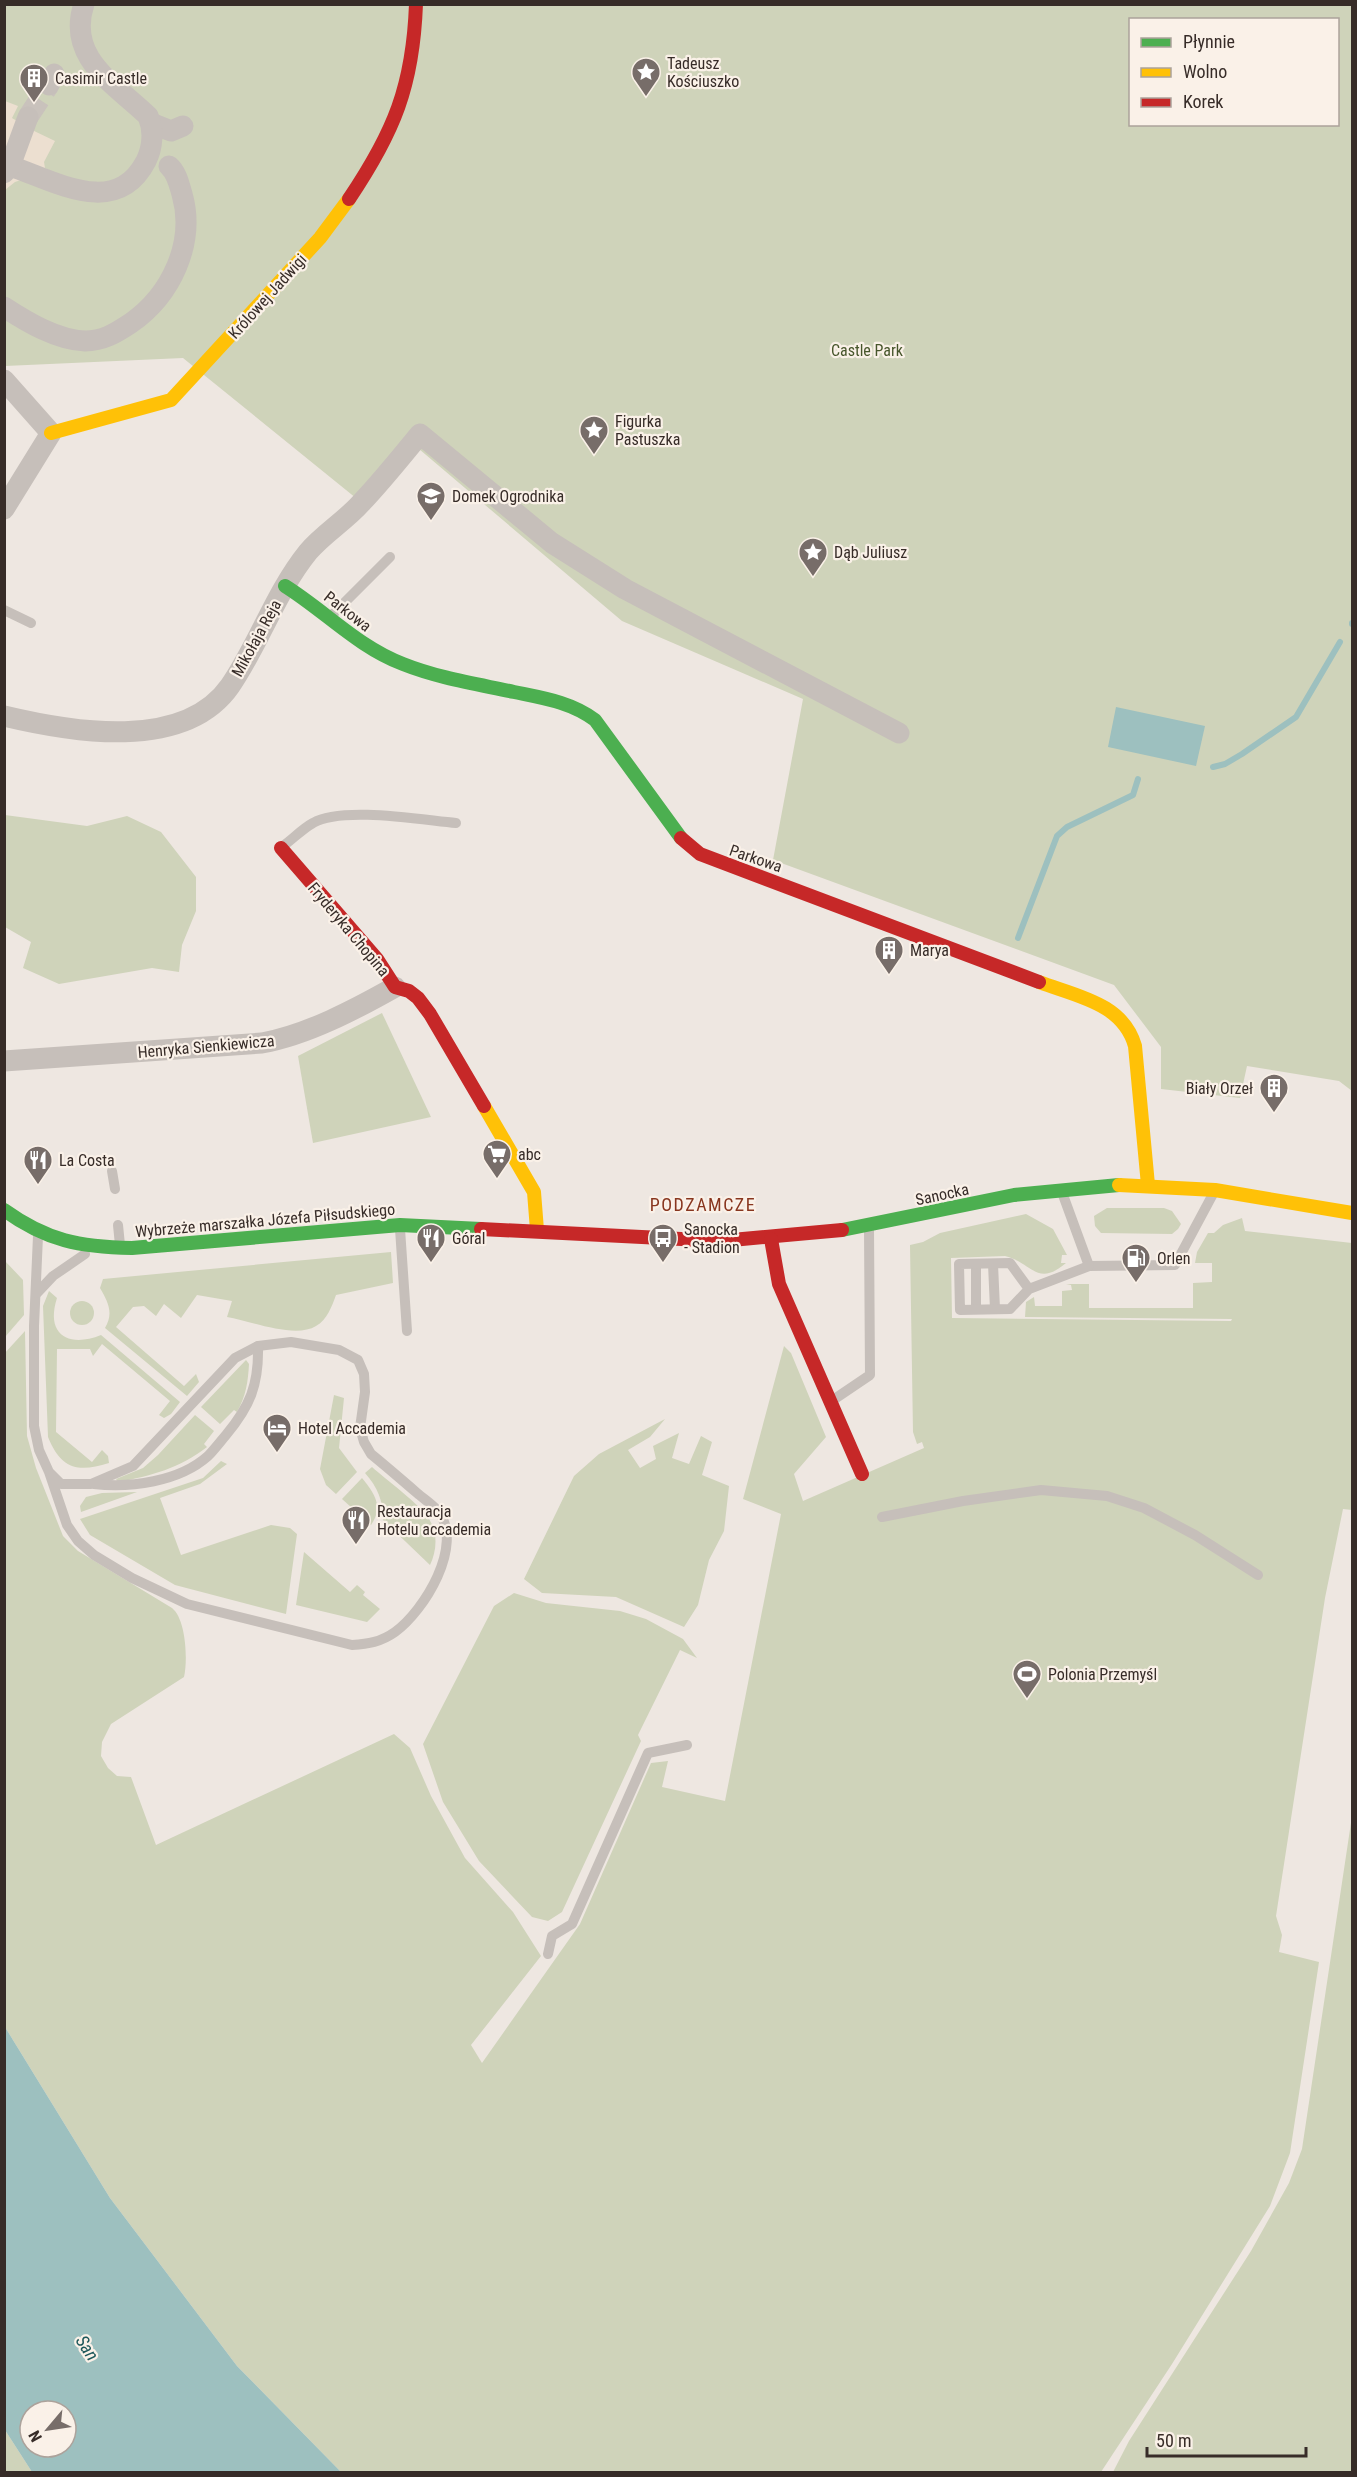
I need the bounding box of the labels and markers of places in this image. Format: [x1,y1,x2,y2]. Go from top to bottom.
place label: Tadeusz Kościuszko [667,54,739,91]
place icon: Tadeusz Kościuszko [630,56,662,98]
building icon: Casimir Castle [18,62,50,104]
place label: Casimir Castle [55,69,147,88]
place label: Figurka Pastuszka [615,412,680,449]
place icon: Figurka Pastuszka [578,414,610,456]
school or university icon: Domek Ogrodnika [415,480,447,522]
place label: Domek Ogrodnika [452,487,564,506]
place icon: Dąb Juliusz [797,536,829,578]
place label: Dąb Juliusz [834,543,907,562]
building icon: Marya [873,934,905,976]
place label: Marya [910,941,949,960]
building icon: Biały Orzeł [1258,1072,1290,1114]
place label: Biały Orzeł [1186,1079,1253,1098]
supermarket icon: abc [481,1138,513,1180]
restaurant icon: La Costa [22,1144,54,1186]
place label: abc [518,1145,541,1164]
place label: La Costa [59,1151,115,1170]
place label: Sanocka - Stadion [684,1220,740,1257]
restaurant icon: Góral [415,1222,447,1264]
bus stop icon: Sanocka - Stadion [647,1222,679,1264]
place label: Góral [452,1229,485,1248]
fuel station icon: Orlen [1120,1242,1152,1284]
place label: Orlen [1157,1249,1190,1268]
hotel icon: Hotel Accademia [261,1412,293,1454]
place label: Hotel Accademia [298,1419,406,1438]
place label: Restauracja Hotelu accademia [377,1502,491,1539]
restaurant icon: Restauracja Hotelu accademia [340,1504,372,1546]
sports icon: Polonia Przemyśl [1011,1658,1043,1700]
place label: Polonia Przemyśl [1048,1665,1157,1684]

